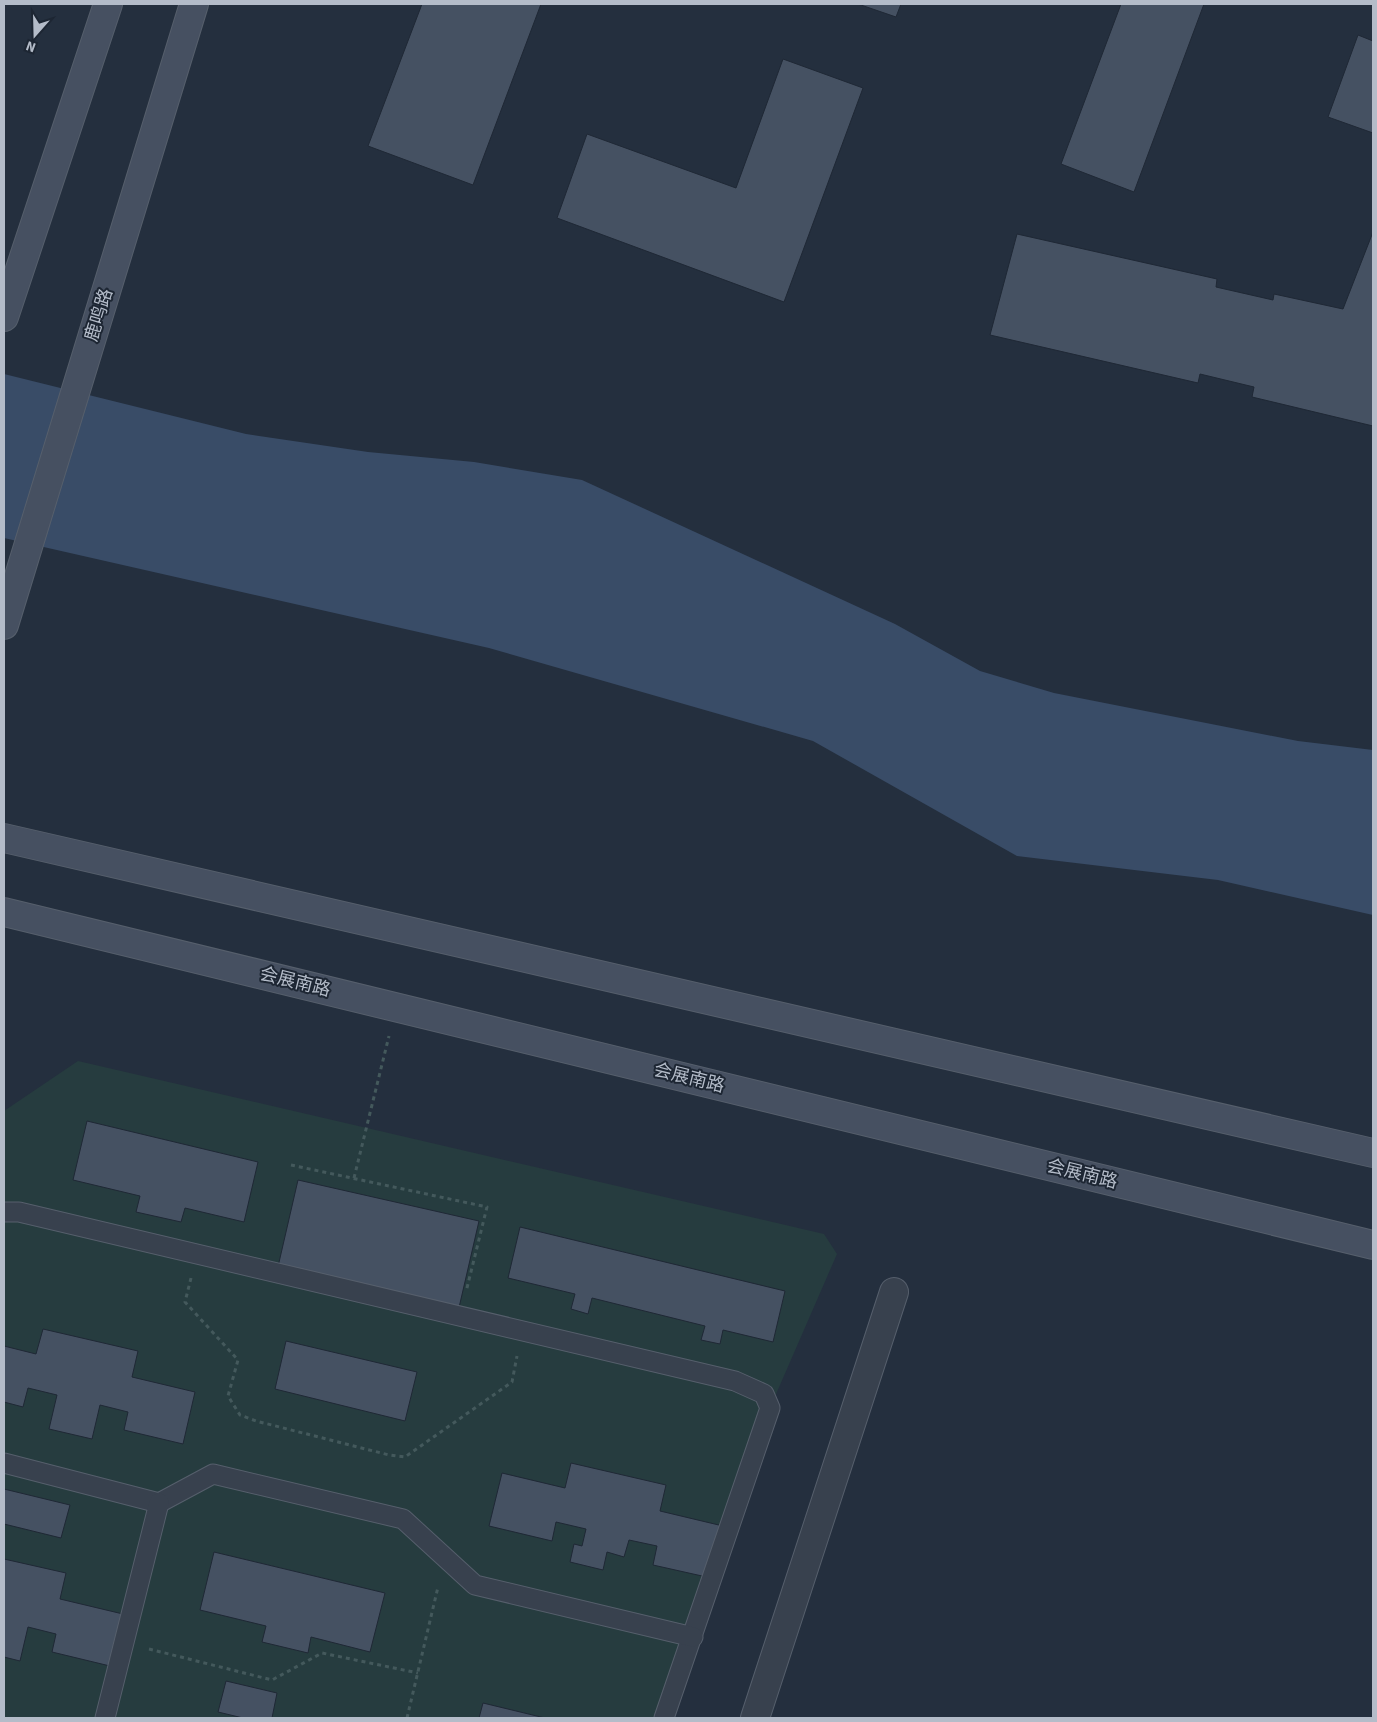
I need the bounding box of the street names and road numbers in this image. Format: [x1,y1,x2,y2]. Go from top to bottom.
street label: 鹿鸣路 [79,286,119,344]
street label: 会展南路 [257,961,333,1003]
street label: 会展南路 [651,1057,727,1099]
street label: 会展南路 [1044,1153,1120,1195]

